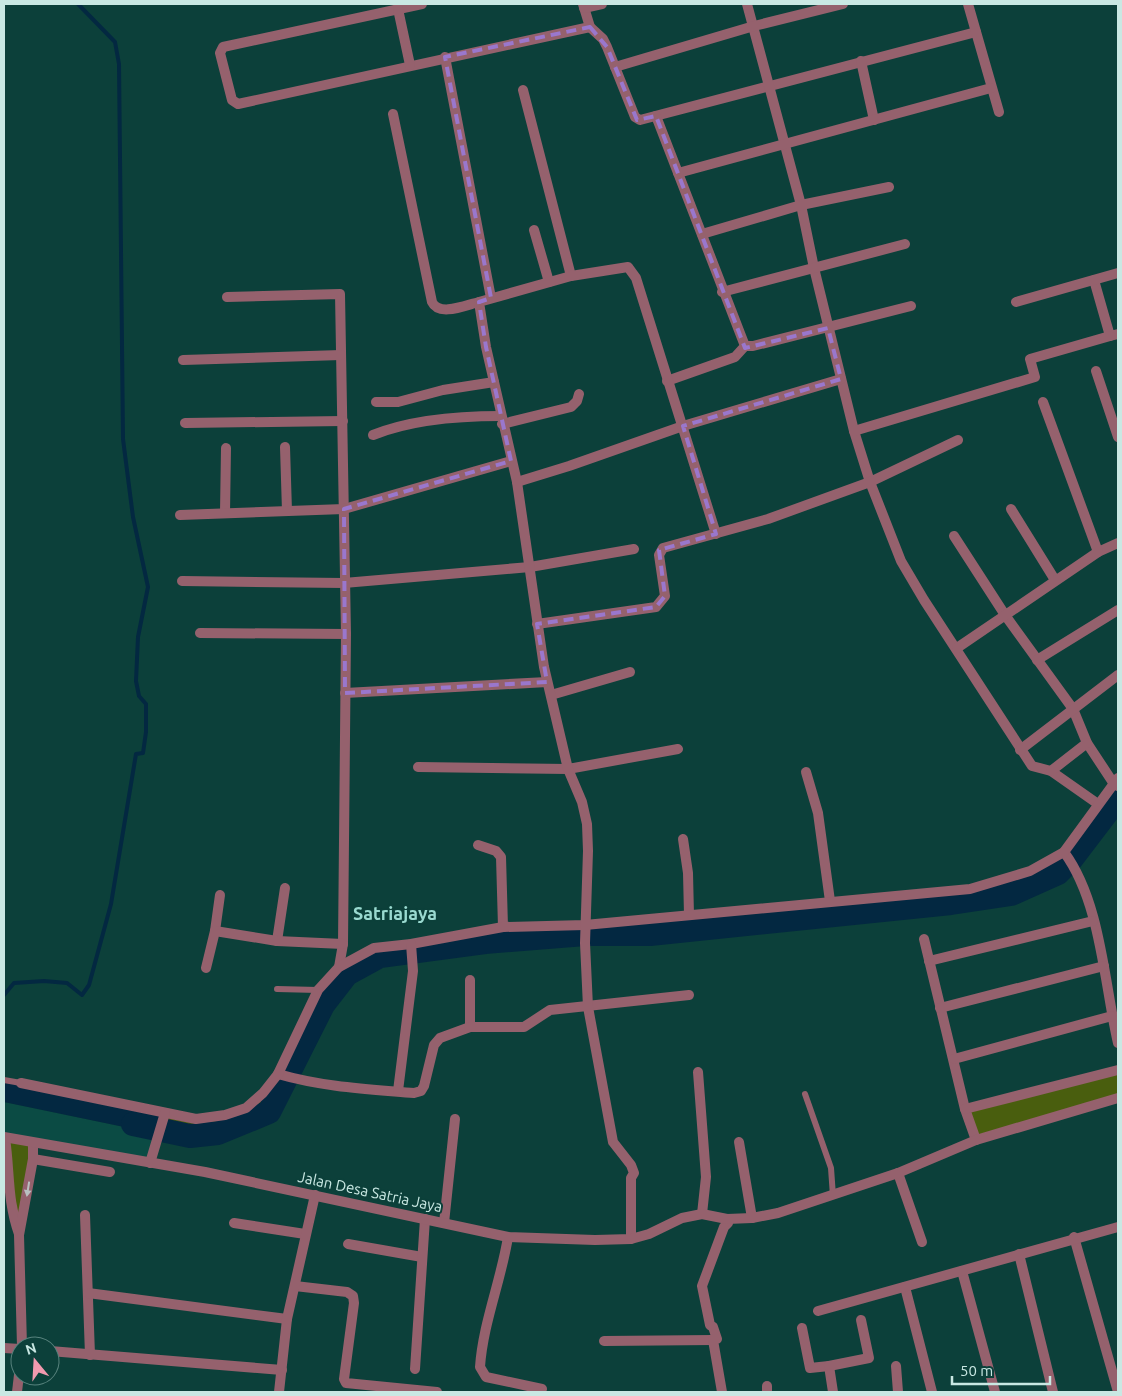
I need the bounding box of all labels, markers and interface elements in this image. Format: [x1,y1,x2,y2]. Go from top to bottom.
district label: Satriajaya [353,903,437,923]
street label: Jalan Desa Satria Jaya [296,1168,444,1215]
one-way arrow [24,1182,32,1198]
north arrow [10,1336,60,1386]
text: N [24,1339,38,1358]
scale bar [952,1354,1050,1386]
text: 50 m [960,1362,993,1379]

